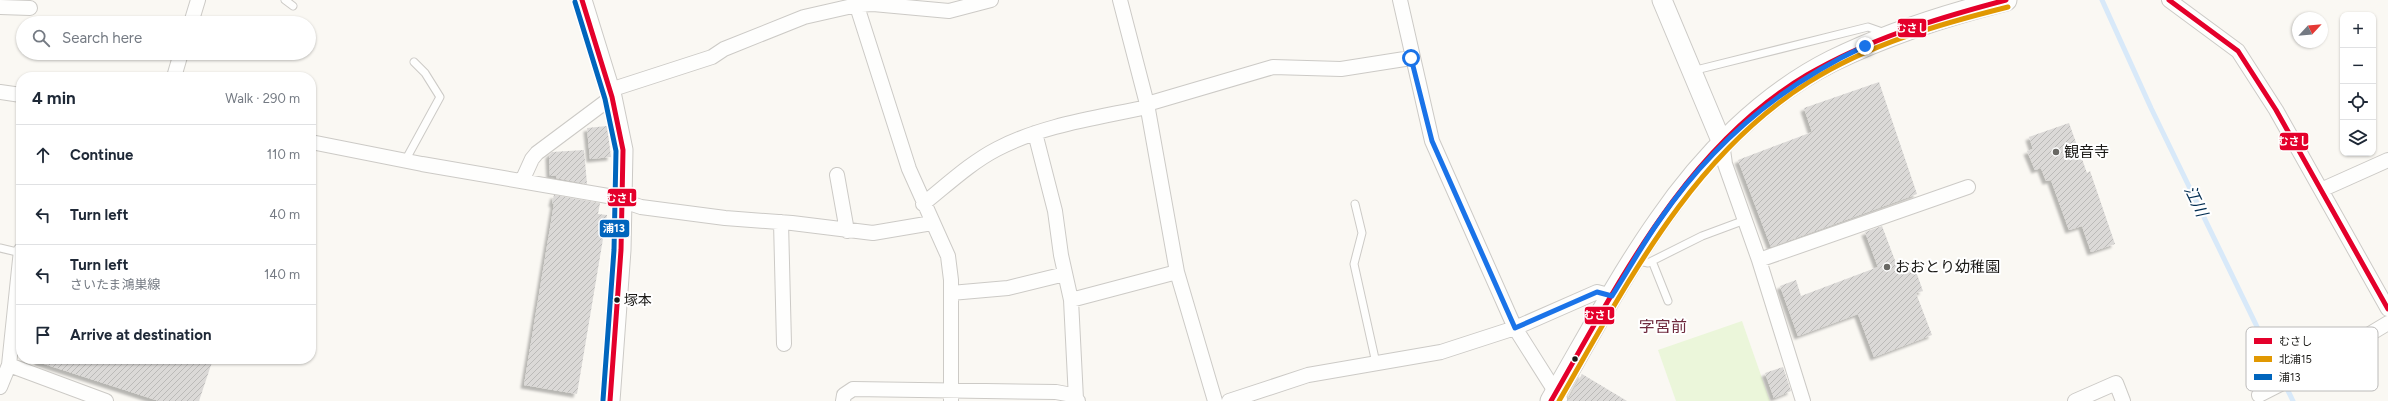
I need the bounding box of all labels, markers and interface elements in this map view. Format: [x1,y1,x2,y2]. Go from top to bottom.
north arrow [2292,12,2328,48]
map controls [2340,12,2376,156]
button: + [2340,12,2376,48]
search box [16,16,316,60]
line badge: むさし [1897,18,1927,38]
text: むさし [1896,22,1929,35]
icon: search [30,27,52,49]
text: Search here [62,29,142,47]
route end [1856,37,1874,55]
button: − [2340,48,2376,84]
route start [1402,49,1420,67]
button: locate [2340,84,2376,120]
text: 4 min [32,88,76,108]
text: Walk · 290 m [225,91,300,106]
button: layers [2340,120,2376,156]
line badge: むさし [2279,132,2309,151]
text: むさし [2278,135,2311,148]
place label: 観音寺 [2064,143,2109,161]
icon: ahead [32,144,54,166]
text: Continue [70,146,133,164]
text: 110 m [267,147,300,162]
marker: 観音寺 [2051,147,2061,157]
water label: 江川 [2180,182,2212,221]
line badge: むさし [607,188,637,207]
text: むさし [606,192,639,205]
icon: left [32,204,54,226]
text: Turn left [70,206,128,224]
text: 40 m [269,207,300,222]
line badge: 浦13 [599,219,630,238]
text: 浦13 [603,222,625,235]
text: Turn left [70,256,128,274]
place label: おおとり幼稚園 [1895,258,2000,276]
marker: おおとり幼稚園 [1882,262,1892,272]
icon: left [32,264,54,286]
text: 140 m [264,267,300,282]
text: さいたま鴻巣線 [70,277,161,292]
place label: 塚本 [624,292,652,309]
marker: 塚本 [612,295,622,305]
line badge: むさし [1584,306,1615,325]
text: むさし [1584,309,1617,322]
district label: 字宮前 [1639,317,1687,336]
icon: arrive [32,324,54,346]
text: Arrive at destination [70,326,211,344]
legend [2246,327,2378,391]
text: むさし [2279,335,2312,348]
text: 北浦15 [2279,353,2312,366]
unlabelled marker [1570,354,1580,364]
text: 浦13 [2279,371,2301,384]

